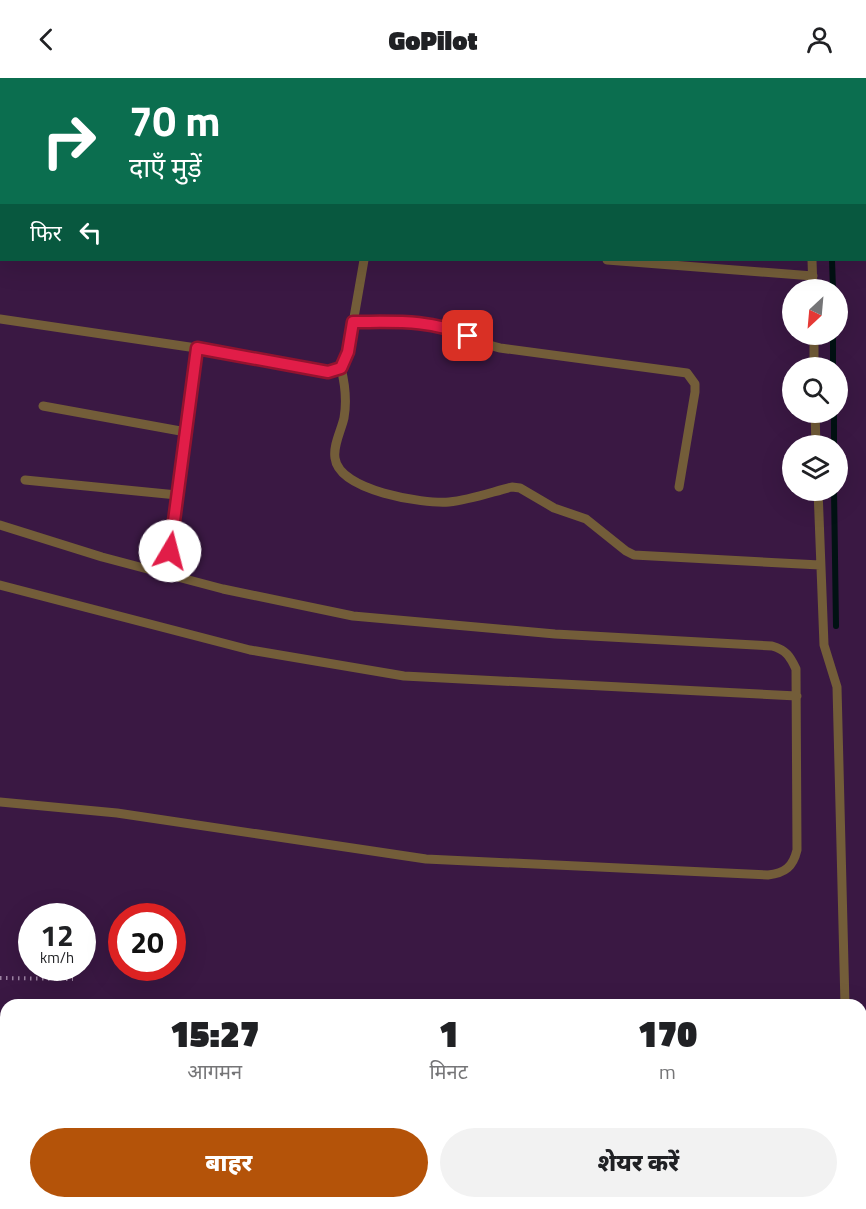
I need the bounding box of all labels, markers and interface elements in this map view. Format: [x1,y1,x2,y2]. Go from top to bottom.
text: GoPilot [389,19,477,60]
icon: back [30,23,63,56]
icon: person [803,23,836,56]
text: 70 m [129,88,221,152]
icon: right [30,102,108,180]
text: दाएँ मुड़ें [129,146,202,187]
text: फिर [30,216,62,250]
icon: left [74,216,107,249]
north arrow [782,279,848,345]
map controls [782,279,848,501]
pin [442,310,493,361]
icon: arrive [451,319,484,352]
button: search [782,357,848,423]
button: layers [782,435,848,501]
position arrow [138,519,202,583]
speed limit sign: 20 [108,903,186,981]
text: 12 [40,912,74,958]
text: km/h [40,946,74,969]
text: 15:27 [170,1006,260,1061]
text: 1 [439,1006,458,1061]
text: 170 [638,1006,697,1061]
text: आगमन [187,1056,242,1087]
text: मिनट [429,1056,468,1087]
text: m [659,1056,676,1087]
button: बाहर [30,1128,428,1197]
button: शेयर करें [440,1128,837,1197]

